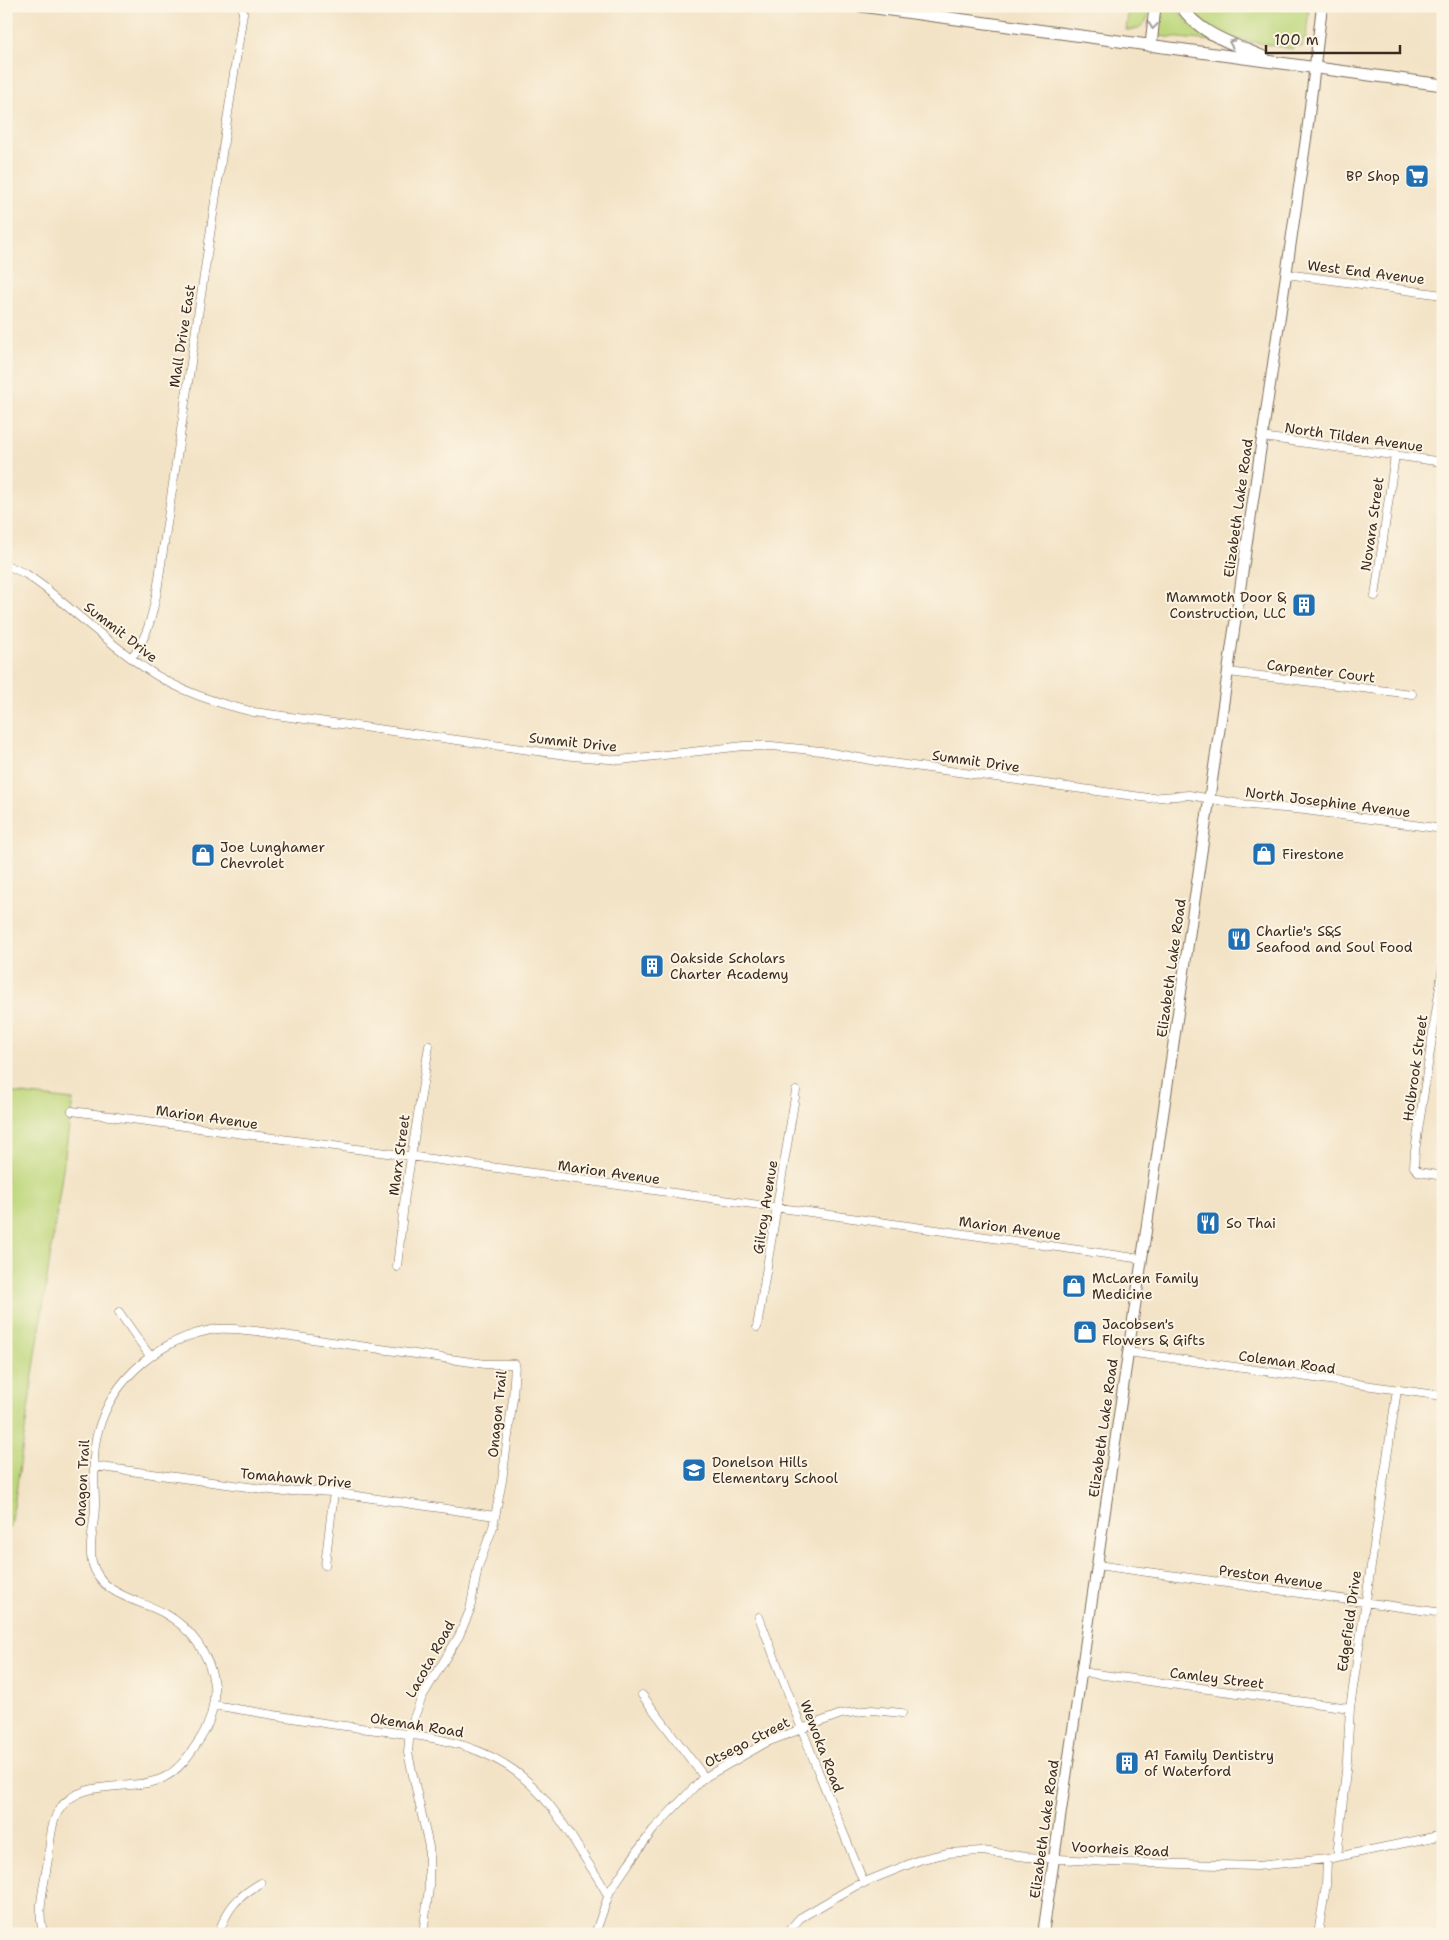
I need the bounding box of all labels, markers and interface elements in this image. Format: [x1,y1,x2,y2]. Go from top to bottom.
one-way arrow [1148,22,1159,30]
scale bar [1266,22,1400,54]
text: 100 m [1274,30,1319,50]
one-way arrow [1228,39,1237,50]
supermarket icon: BP Shop [1404,163,1430,189]
place label: BP Shop [1346,167,1400,185]
street label: West End Avenue [1306,256,1426,288]
street label: Mall Drive East [165,283,199,389]
street label: North Tilden Avenue [1283,418,1425,456]
street label: Elizabeth Lake Road [1219,437,1257,579]
street label: Novara Street [1356,476,1388,572]
place label: Mammoth Door & Construction, LLC [1166,588,1286,622]
building icon: Mammoth Door & Construction, LLC [1291,592,1317,618]
street label: Summit Drive [81,598,162,666]
street label: Carpenter Court [1266,655,1376,687]
street label: Summit Drive [528,728,618,756]
street label: Summit Drive [931,746,1021,776]
street label: North Josephine Avenue [1244,783,1412,821]
place label: Joe Lunghamer Chevrolet [220,838,325,872]
shop icon: Firestone [1251,841,1277,867]
shop icon: Joe Lunghamer Chevrolet [190,842,216,868]
place label: Firestone [1282,845,1344,863]
street label: Elizabeth Lake Road [1152,897,1190,1039]
place label: Charlie's S&S Seafood and Soul Food [1256,922,1413,956]
restaurant icon: Charlie's S&S Seafood and Soul Food [1226,926,1252,952]
place label: Oakside Scholars Charter Academy [670,949,789,983]
building icon: Oakside Scholars Charter Academy [639,953,665,979]
street label: Holbrook Street [1399,1013,1431,1123]
street label: Marion Avenue [155,1101,259,1133]
street label: Marx Street [384,1113,414,1197]
street label: Marion Avenue [557,1156,661,1188]
street label: Gilroy Avenue [749,1159,781,1255]
restaurant icon: So Thai [1195,1210,1221,1236]
street label: Marion Avenue [958,1212,1062,1244]
place label: So Thai [1226,1214,1276,1232]
place label: McLaren Family Medicine [1092,1269,1199,1303]
shop icon: McLaren Family Medicine [1061,1273,1087,1299]
place label: Jacobsen's Flowers & Gifts [1102,1315,1205,1349]
shop icon: Jacobsen's Flowers & Gifts [1072,1319,1098,1345]
street label: Coleman Road [1237,1346,1337,1378]
street label: Elizabeth Lake Road [1084,1357,1122,1499]
street label: Onagon Trail [483,1369,511,1458]
street label: Onagon Trail [71,1438,93,1527]
place label: Donelson Hills Elementary School [712,1453,839,1487]
school or university icon: Donelson Hills Elementary School [681,1457,707,1483]
street label: Tomahawk Drive [239,1464,353,1492]
street label: Preston Avenue [1218,1561,1324,1593]
street label: Edgefield Drive [1333,1569,1365,1673]
street label: Lacota Road [401,1617,459,1701]
street label: Camley Street [1169,1663,1265,1693]
street label: Wewoka Road [796,1697,848,1795]
street label: Okemah Road [369,1709,465,1741]
street label: Otsego Street [701,1713,793,1771]
place label: A1 Family Dentistry of Waterford [1144,1746,1274,1780]
building icon: A1 Family Dentistry of Waterford [1114,1750,1140,1776]
street label: Elizabeth Lake Road [1025,1758,1063,1900]
street label: Voorheis Road [1071,1837,1170,1861]

